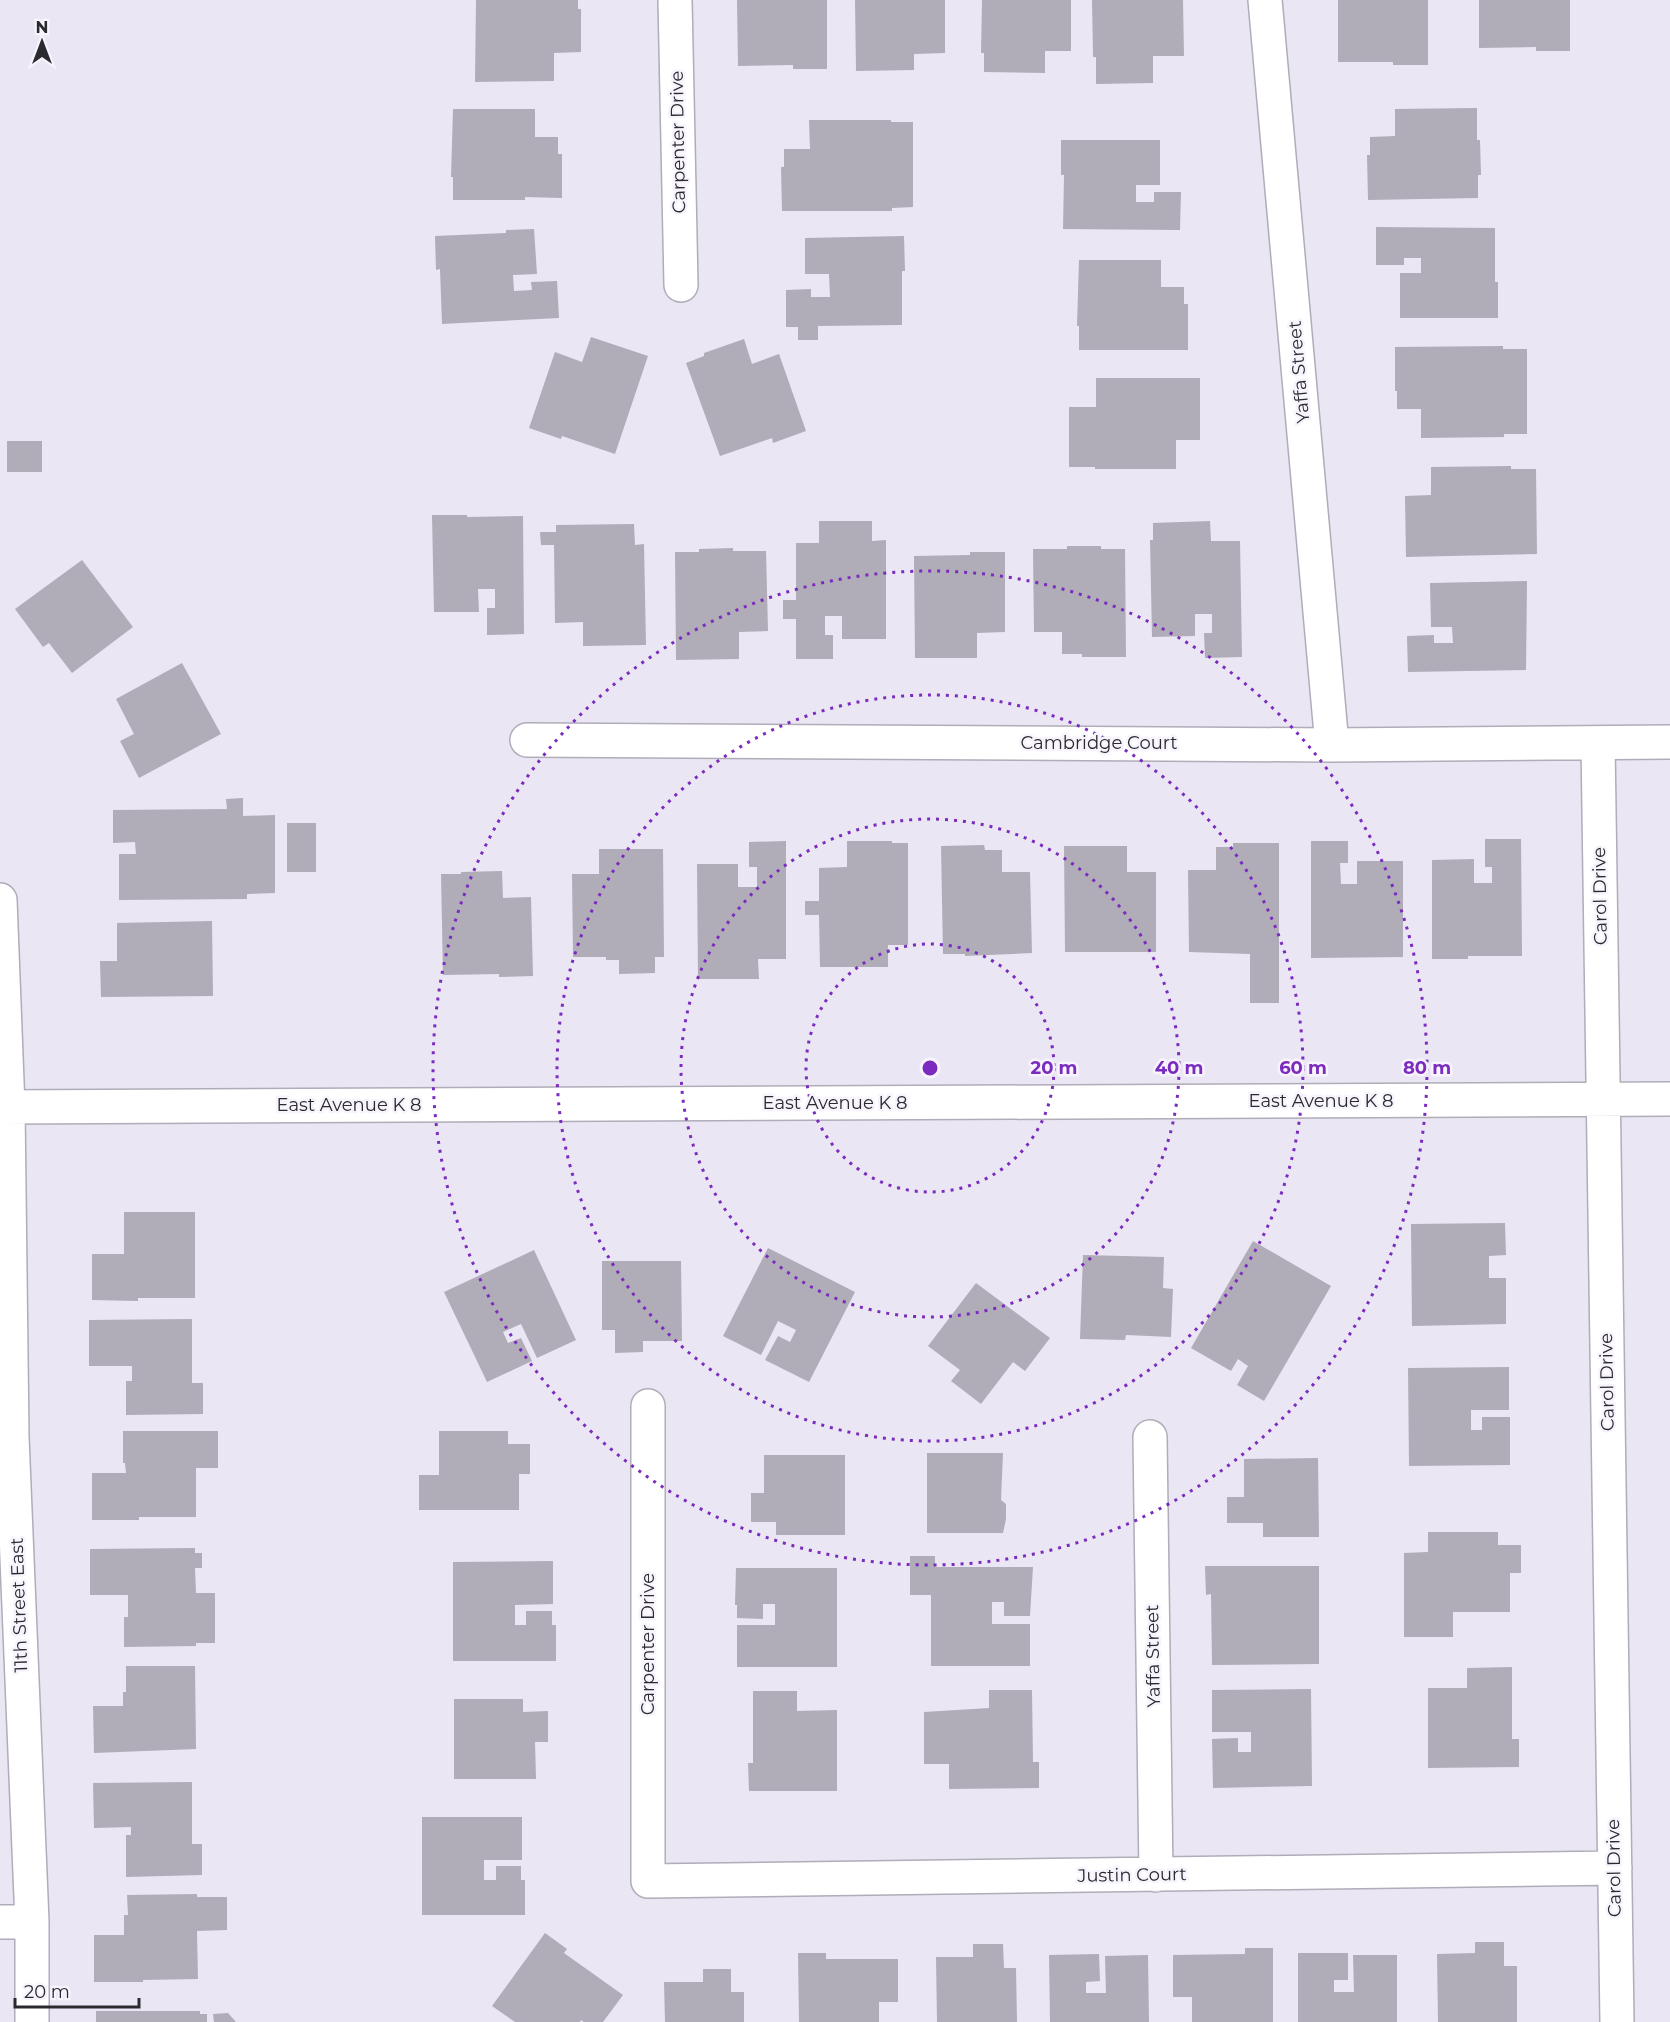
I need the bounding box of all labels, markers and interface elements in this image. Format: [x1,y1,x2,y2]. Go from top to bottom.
north arrow [12,12,72,72]
text: N [36,18,48,37]
street label: Carpenter Drive [666,70,690,213]
street label: Yaffa Street [1284,320,1314,424]
street label: Cambridge Court [1020,732,1178,754]
street label: Carol Drive [1588,847,1612,945]
text: 20 m [1031,1057,1077,1079]
text: 40 m [1155,1057,1203,1079]
text: 60 m [1279,1057,1327,1079]
text: 80 m [1403,1057,1451,1079]
centre of rings [920,1058,940,1078]
street label: East Avenue K 8 [1249,1090,1393,1112]
street label: East Avenue K 8 [763,1092,907,1114]
street label: East Avenue K 8 [277,1094,421,1116]
street label: Carol Drive [1595,1333,1619,1431]
street label: 11th Street East [6,1537,32,1673]
street label: Carpenter Drive [637,1573,659,1715]
street label: Yaffa Street [1141,1604,1165,1708]
street label: Carol Drive [1602,1819,1626,1917]
street label: Justin Court [1076,1863,1187,1887]
scale bar [15,1971,140,2009]
text: 20 m [24,1981,70,2003]

